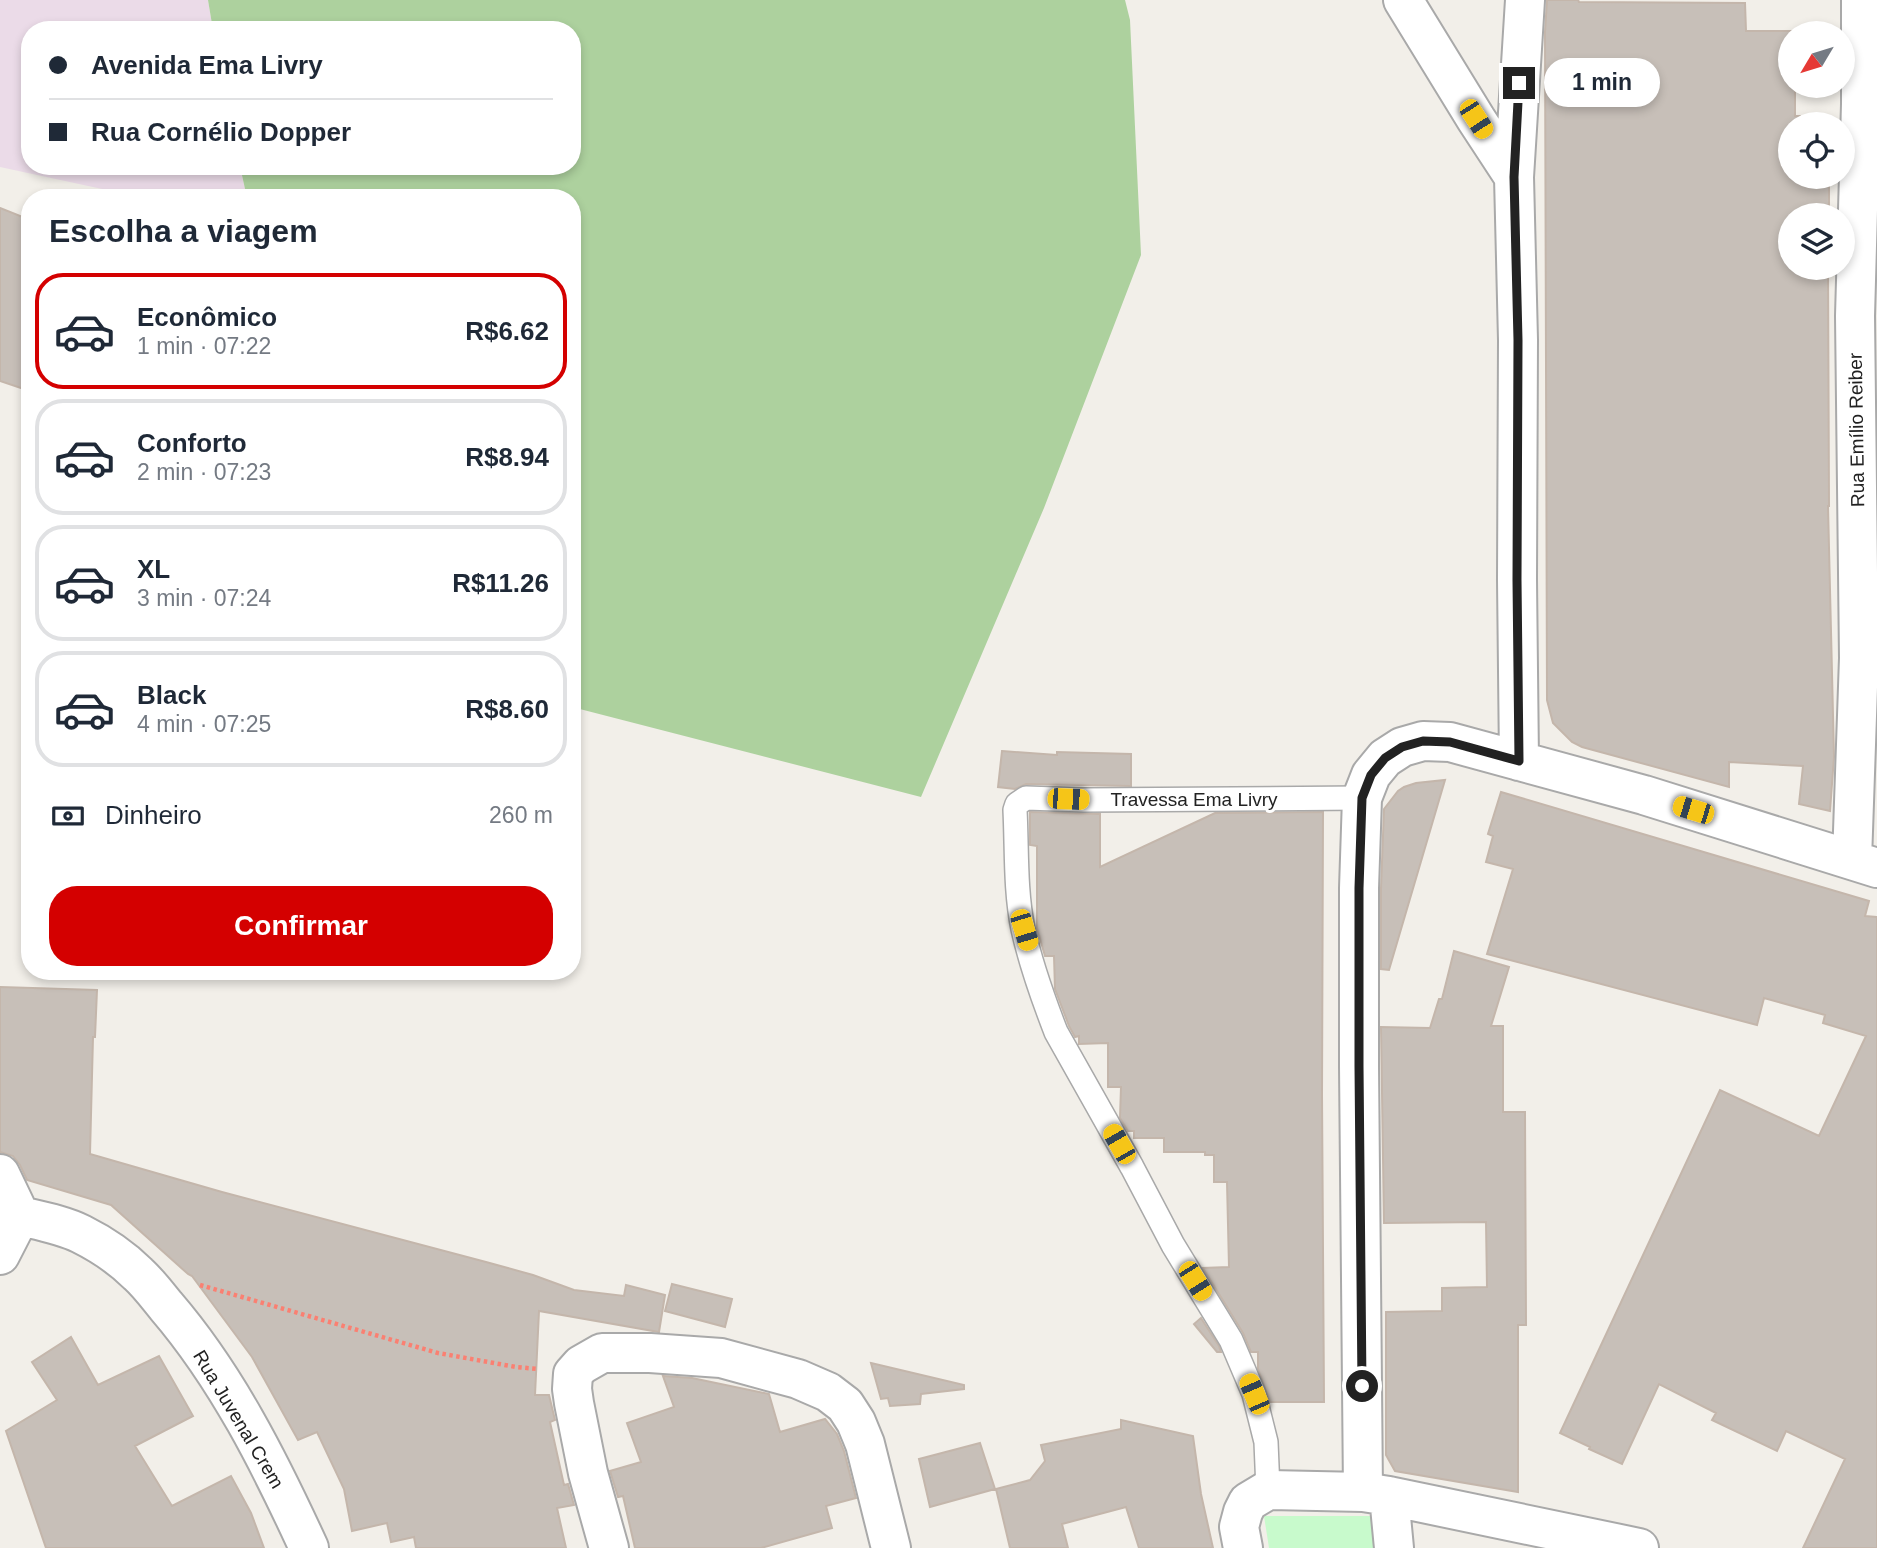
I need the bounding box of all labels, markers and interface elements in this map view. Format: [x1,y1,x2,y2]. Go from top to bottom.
north arrow [1778,21,1855,98]
map controls [1778,21,1855,280]
text: Avenida Ema Livry [91,50,323,80]
callout: 1 min [1544,58,1659,108]
route end [1503,67,1535,99]
text: 1 min [1572,69,1632,95]
car [1456,96,1497,142]
button: locate [1778,112,1855,189]
text: Rua Cornélio Dopper [91,117,351,147]
button: layers [1778,203,1855,280]
text: Escolha a viagem [49,213,318,249]
icon: car [53,300,116,363]
text: Econômico [137,302,277,332]
text: R$6.62 [465,316,549,346]
text: 1 min · 07:22 [137,333,271,359]
street label: Rua Emílio Reiber [1845,352,1868,507]
icon: car [53,426,116,489]
text: Conforto [137,428,247,458]
text: R$8.94 [465,442,549,472]
text: 2 min · 07:23 [137,459,271,485]
icon: car [53,552,116,615]
text: XL [137,554,170,584]
text: R$11.26 [452,568,549,598]
text: 3 min · 07:24 [137,585,271,611]
icon: car [53,678,116,741]
text: Black [137,680,206,710]
text: R$8.60 [465,694,549,724]
text: 4 min · 07:25 [137,711,271,737]
car [1047,788,1090,810]
street label: Travessa Ema Livry [1110,789,1278,810]
car [1670,794,1717,826]
icon: cash [49,797,87,835]
text: Dinheiro [105,800,202,830]
text: 260 m [489,802,553,828]
button: Confirmar [49,886,553,966]
car [1008,907,1041,953]
car [1100,1121,1139,1167]
car [1175,1258,1216,1304]
street label: Rua Juvenal Crem [189,1346,288,1492]
route start [1346,1370,1378,1402]
car [1237,1371,1272,1417]

